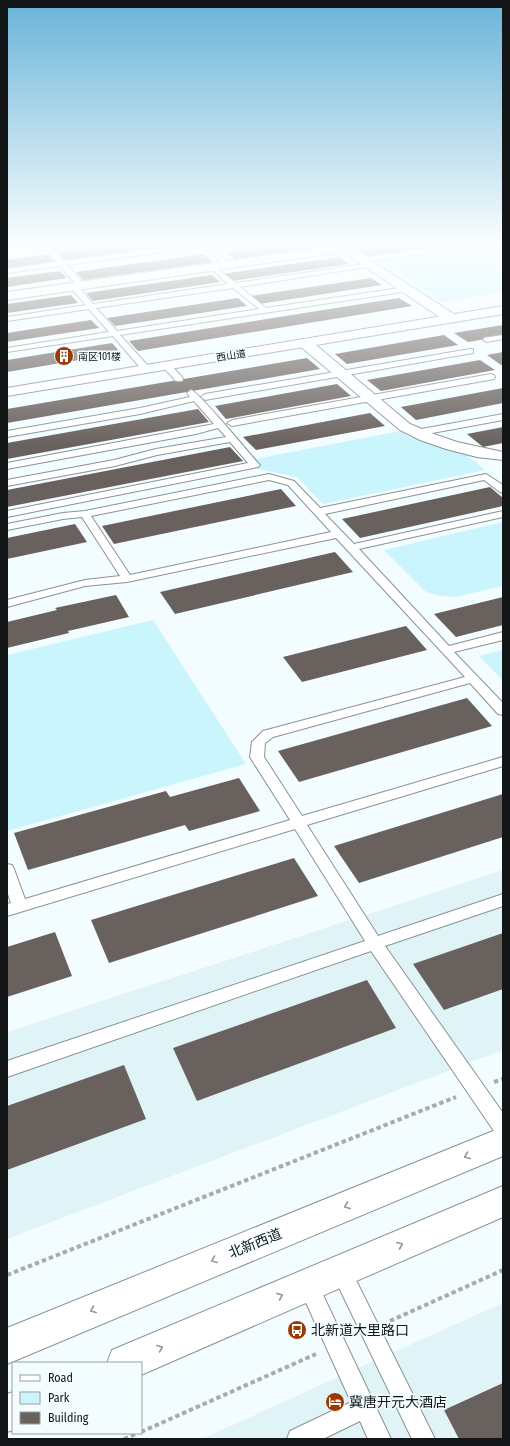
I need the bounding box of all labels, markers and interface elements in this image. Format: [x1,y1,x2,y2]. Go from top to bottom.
building icon: 南区101楼 [53,345,75,367]
street label: 西山道 [215,348,247,364]
place label: 南区101楼 [78,351,121,363]
one-way arrow [463,1151,471,1159]
one-way arrow [343,1201,350,1209]
street label: 北新西道 [226,1225,284,1262]
one-way arrow [396,1242,403,1250]
one-way arrow [210,1256,217,1264]
one-way arrow [276,1293,283,1301]
one-way arrow [90,1305,98,1313]
bus stop icon: 北新道大里路口 [286,1319,308,1341]
place label: 北新道大里路口 [311,1322,409,1339]
one-way arrow [157,1344,164,1352]
legend [12,1362,142,1434]
text: Road [48,1371,73,1385]
text: Park [48,1391,70,1405]
hotel icon: 冀唐开元大酒店 [324,1391,346,1413]
place label: 冀唐开元大酒店 [349,1394,447,1411]
text: Building [48,1411,89,1425]

